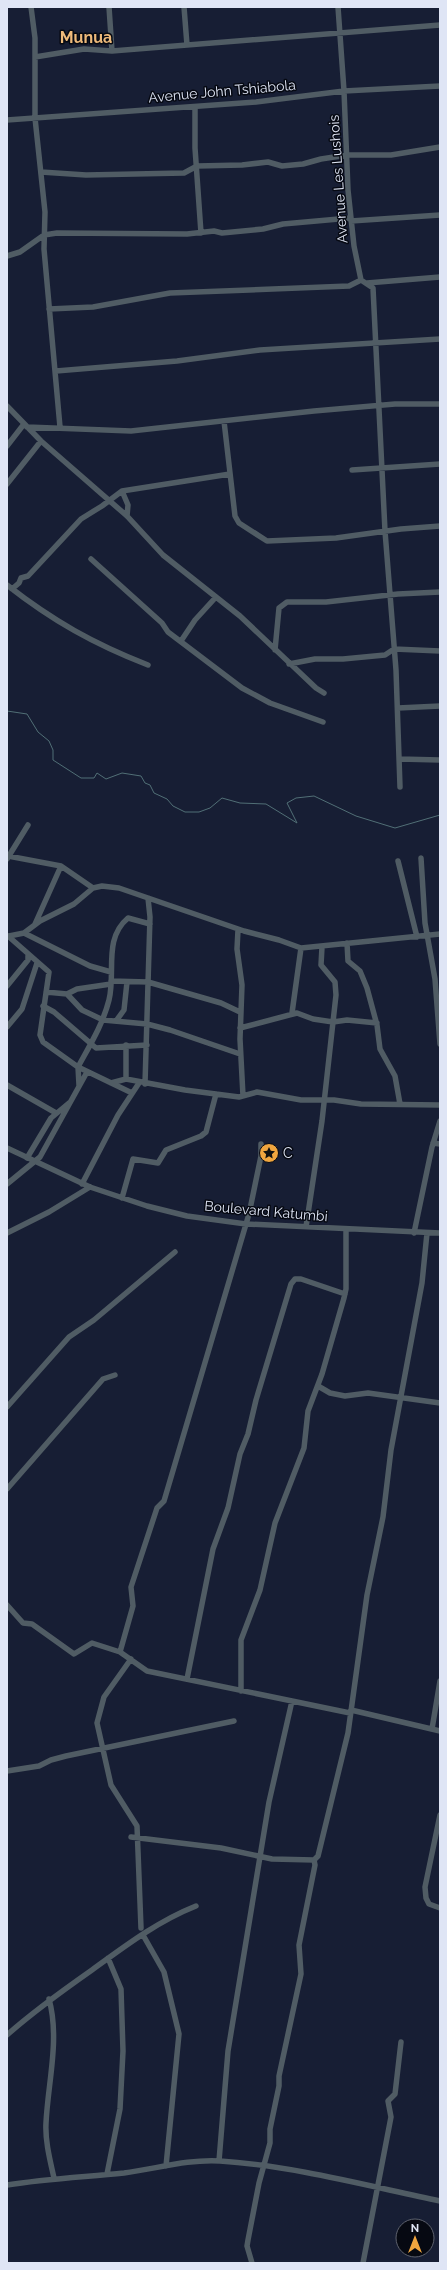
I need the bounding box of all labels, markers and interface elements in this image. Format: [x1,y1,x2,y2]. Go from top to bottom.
district label: Munua [60,28,112,47]
street label: Avenue John Tshiabola [148,77,296,105]
street label: Avenue Les Lushois [326,114,350,244]
place icon: C [258,1142,280,1164]
place label: C [283,1145,293,1161]
street label: Boulevard Katumbi [204,1198,328,1224]
north arrow [395,2218,435,2258]
text: N [411,2222,419,2235]

